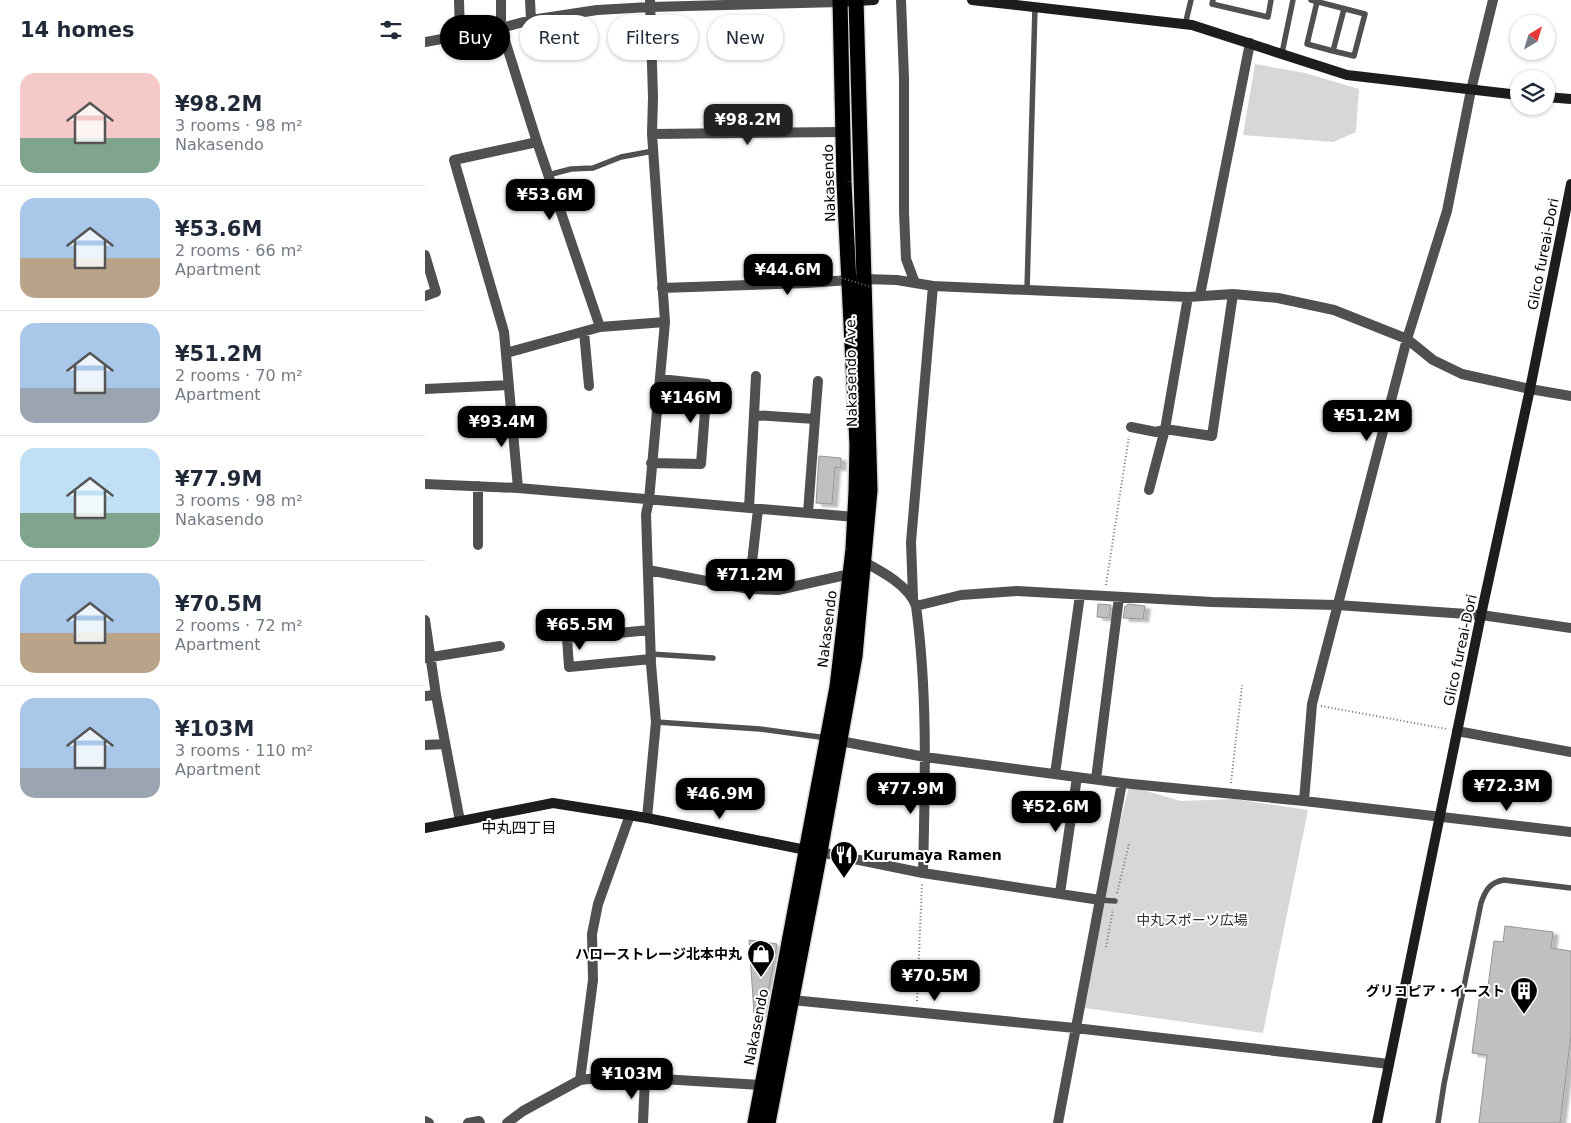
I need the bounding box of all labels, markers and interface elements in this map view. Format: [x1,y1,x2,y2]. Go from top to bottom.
chip: Buy [440,15,510,60]
chip: Rent [520,15,598,60]
chip: Filters [608,15,698,60]
chip: New [708,15,783,60]
north arrow [1510,15,1555,60]
map controls [1510,15,1555,115]
icon: filters [377,16,405,44]
text: 14 homes [20,18,135,42]
button: layers [1510,70,1555,115]
text: ¥98.2M [175,92,262,116]
icon: home [60,93,120,153]
pin: ¥98.2M [707,104,789,146]
text: ¥98.2M [715,110,781,129]
text: 3 rooms · 98 m² [175,116,303,135]
text: Nakasendo [175,135,264,154]
street label: Nakasendo [820,144,838,222]
pin: ¥53.6M [509,178,591,221]
text: ¥53.6M [517,185,583,204]
street label: Glico fureai-Dori [1524,197,1562,311]
text: ¥53.6M [175,217,262,241]
icon: home [60,218,120,278]
text: 2 rooms · 66 m² [175,241,303,260]
pin: ¥44.6M [747,254,829,296]
text: Apartment [175,260,261,279]
text: ¥44.6M [755,260,821,279]
street label: Nakasendo Ave. [842,315,860,427]
text: ¥51.2M [175,342,262,366]
icon: home [60,343,120,403]
text: 2 rooms · 70 m² [175,366,303,385]
pin: ¥146M [656,382,726,424]
text: Apartment [175,385,261,404]
text: ¥146M [661,388,721,407]
pin: ¥51.2M [1326,400,1408,442]
pin: ¥93.4M [461,406,543,448]
text: ¥51.2M [1334,406,1400,425]
text: ¥93.4M [469,412,535,431]
text: ¥77.9M [175,467,262,491]
icon: home [60,468,120,528]
text: 3 rooms · 98 m² [175,491,303,510]
text: Nakasendo [175,510,264,529]
pin: ¥71.2M [709,558,791,601]
text: ¥71.2M [717,565,783,584]
street label: Nakasendo [814,589,840,669]
text: ¥70.5M [175,592,262,616]
icon: home [60,593,120,653]
street label: Glico fureai-Dori [1440,593,1480,707]
pin: ¥65.5M [539,608,621,651]
text: ¥65.5M [547,615,613,634]
text: 2 rooms · 72 m² [175,616,303,635]
text: Apartment [175,635,261,654]
text: ¥103M [175,717,254,741]
icon: home [60,718,120,778]
text: 3 rooms · 110 m² [175,741,313,760]
text: Apartment [175,760,261,779]
pin: ¥72.3M [1466,770,1548,812]
pin: ¥77.9M [870,772,952,815]
text: ¥72.3M [1474,776,1540,795]
pin: ¥46.9M [679,778,761,820]
text: ¥77.9M [878,779,944,798]
text: ¥46.9M [687,784,753,803]
pin: ¥52.6M [1015,790,1097,833]
text: ¥52.6M [1023,797,1089,816]
district label: 中丸四丁目 [481,819,557,837]
restaurant icon: Kurumaya Ramen [829,840,859,879]
place label: Kurumaya Ramen [863,847,1002,863]
park label: 中丸スポーツ広場 [1136,912,1248,928]
shop icon: ハローストレージ北本中丸 [746,939,776,978]
place label: ハローストレージ北本中丸 [575,946,742,962]
pin: ¥70.5M [894,960,976,1002]
text: ¥70.5M [902,966,968,985]
building icon: グリコピア・イースト [1509,976,1539,1015]
place label: グリコピア・イースト [1366,983,1505,999]
street label: Nakasendo [741,987,771,1067]
pin: ¥103M [597,1058,667,1100]
text: ¥103M [602,1064,662,1083]

